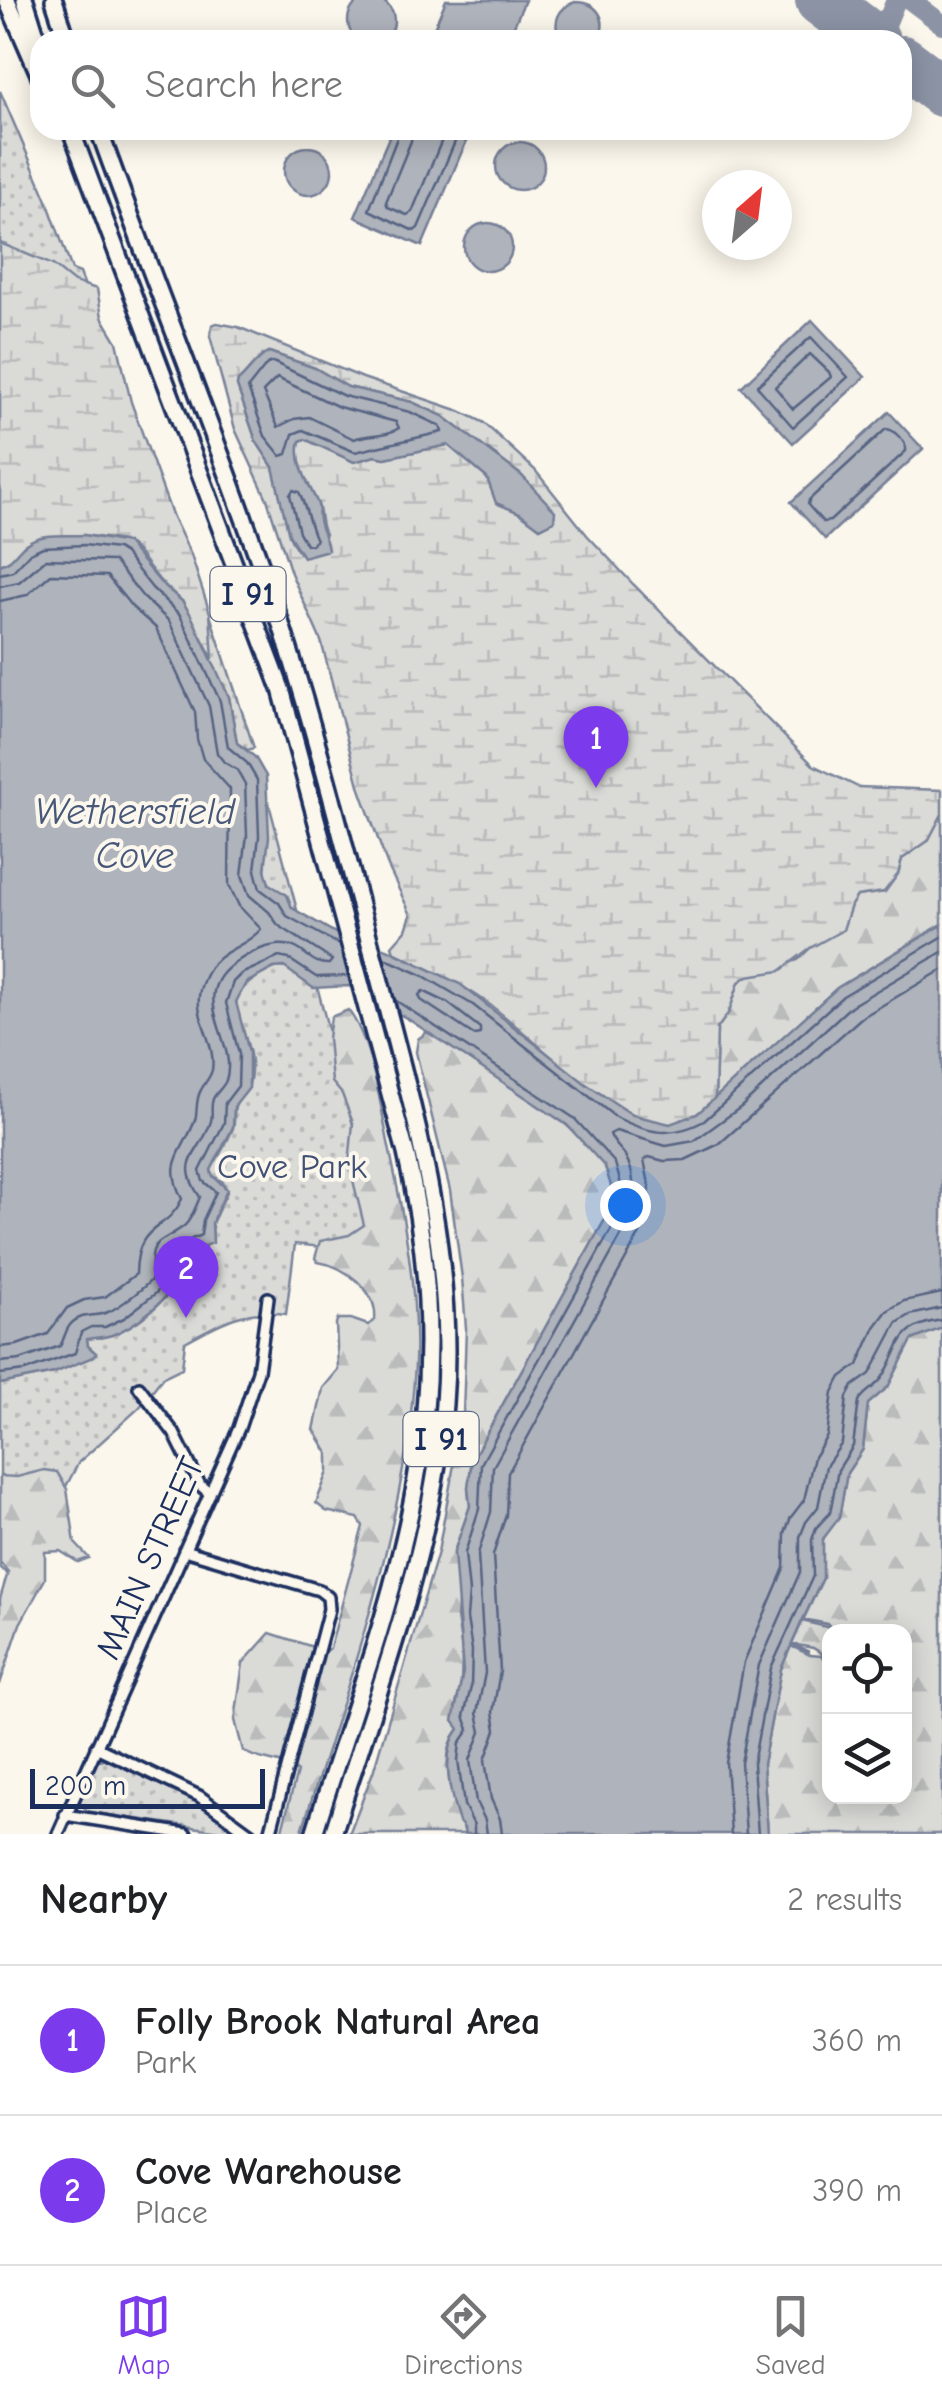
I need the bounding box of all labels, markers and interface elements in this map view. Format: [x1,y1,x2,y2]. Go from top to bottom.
search box [30,30,912,140]
icon: search [65,58,120,113]
text: Search here [145,63,343,107]
north arrow [702,170,792,260]
road number: I 91 [210,567,286,621]
pin: 1 [564,706,628,788]
water label: Wethersfield Cove [35,790,237,878]
park label: Cove Park [217,1146,367,1187]
your location [600,1180,651,1231]
pin: 2 [154,1236,218,1318]
road number: I 91 [404,1412,478,1466]
street label: MAIN STREET [87,1451,213,1665]
map controls [822,1624,912,1804]
button: locate [822,1624,912,1714]
button: layers [822,1714,912,1804]
scale bar [30,1764,265,1808]
text: 200 m [45,1770,126,1802]
text: Nearby [40,1875,167,1924]
text: 2 results [787,1881,902,1918]
text: Folly Brook Natural Area [135,2000,540,2044]
text: 1 [66,2022,79,2059]
text: 360 m [812,2022,902,2059]
text: Park [135,2044,196,2081]
text: Cove Warehouse [135,2150,402,2194]
text: 2 [65,2172,80,2209]
text: 390 m [812,2172,902,2209]
text: Place [135,2194,208,2231]
tab: Map [116,2289,171,2381]
tab: Directions [404,2289,523,2381]
tab: Saved [756,2289,826,2381]

